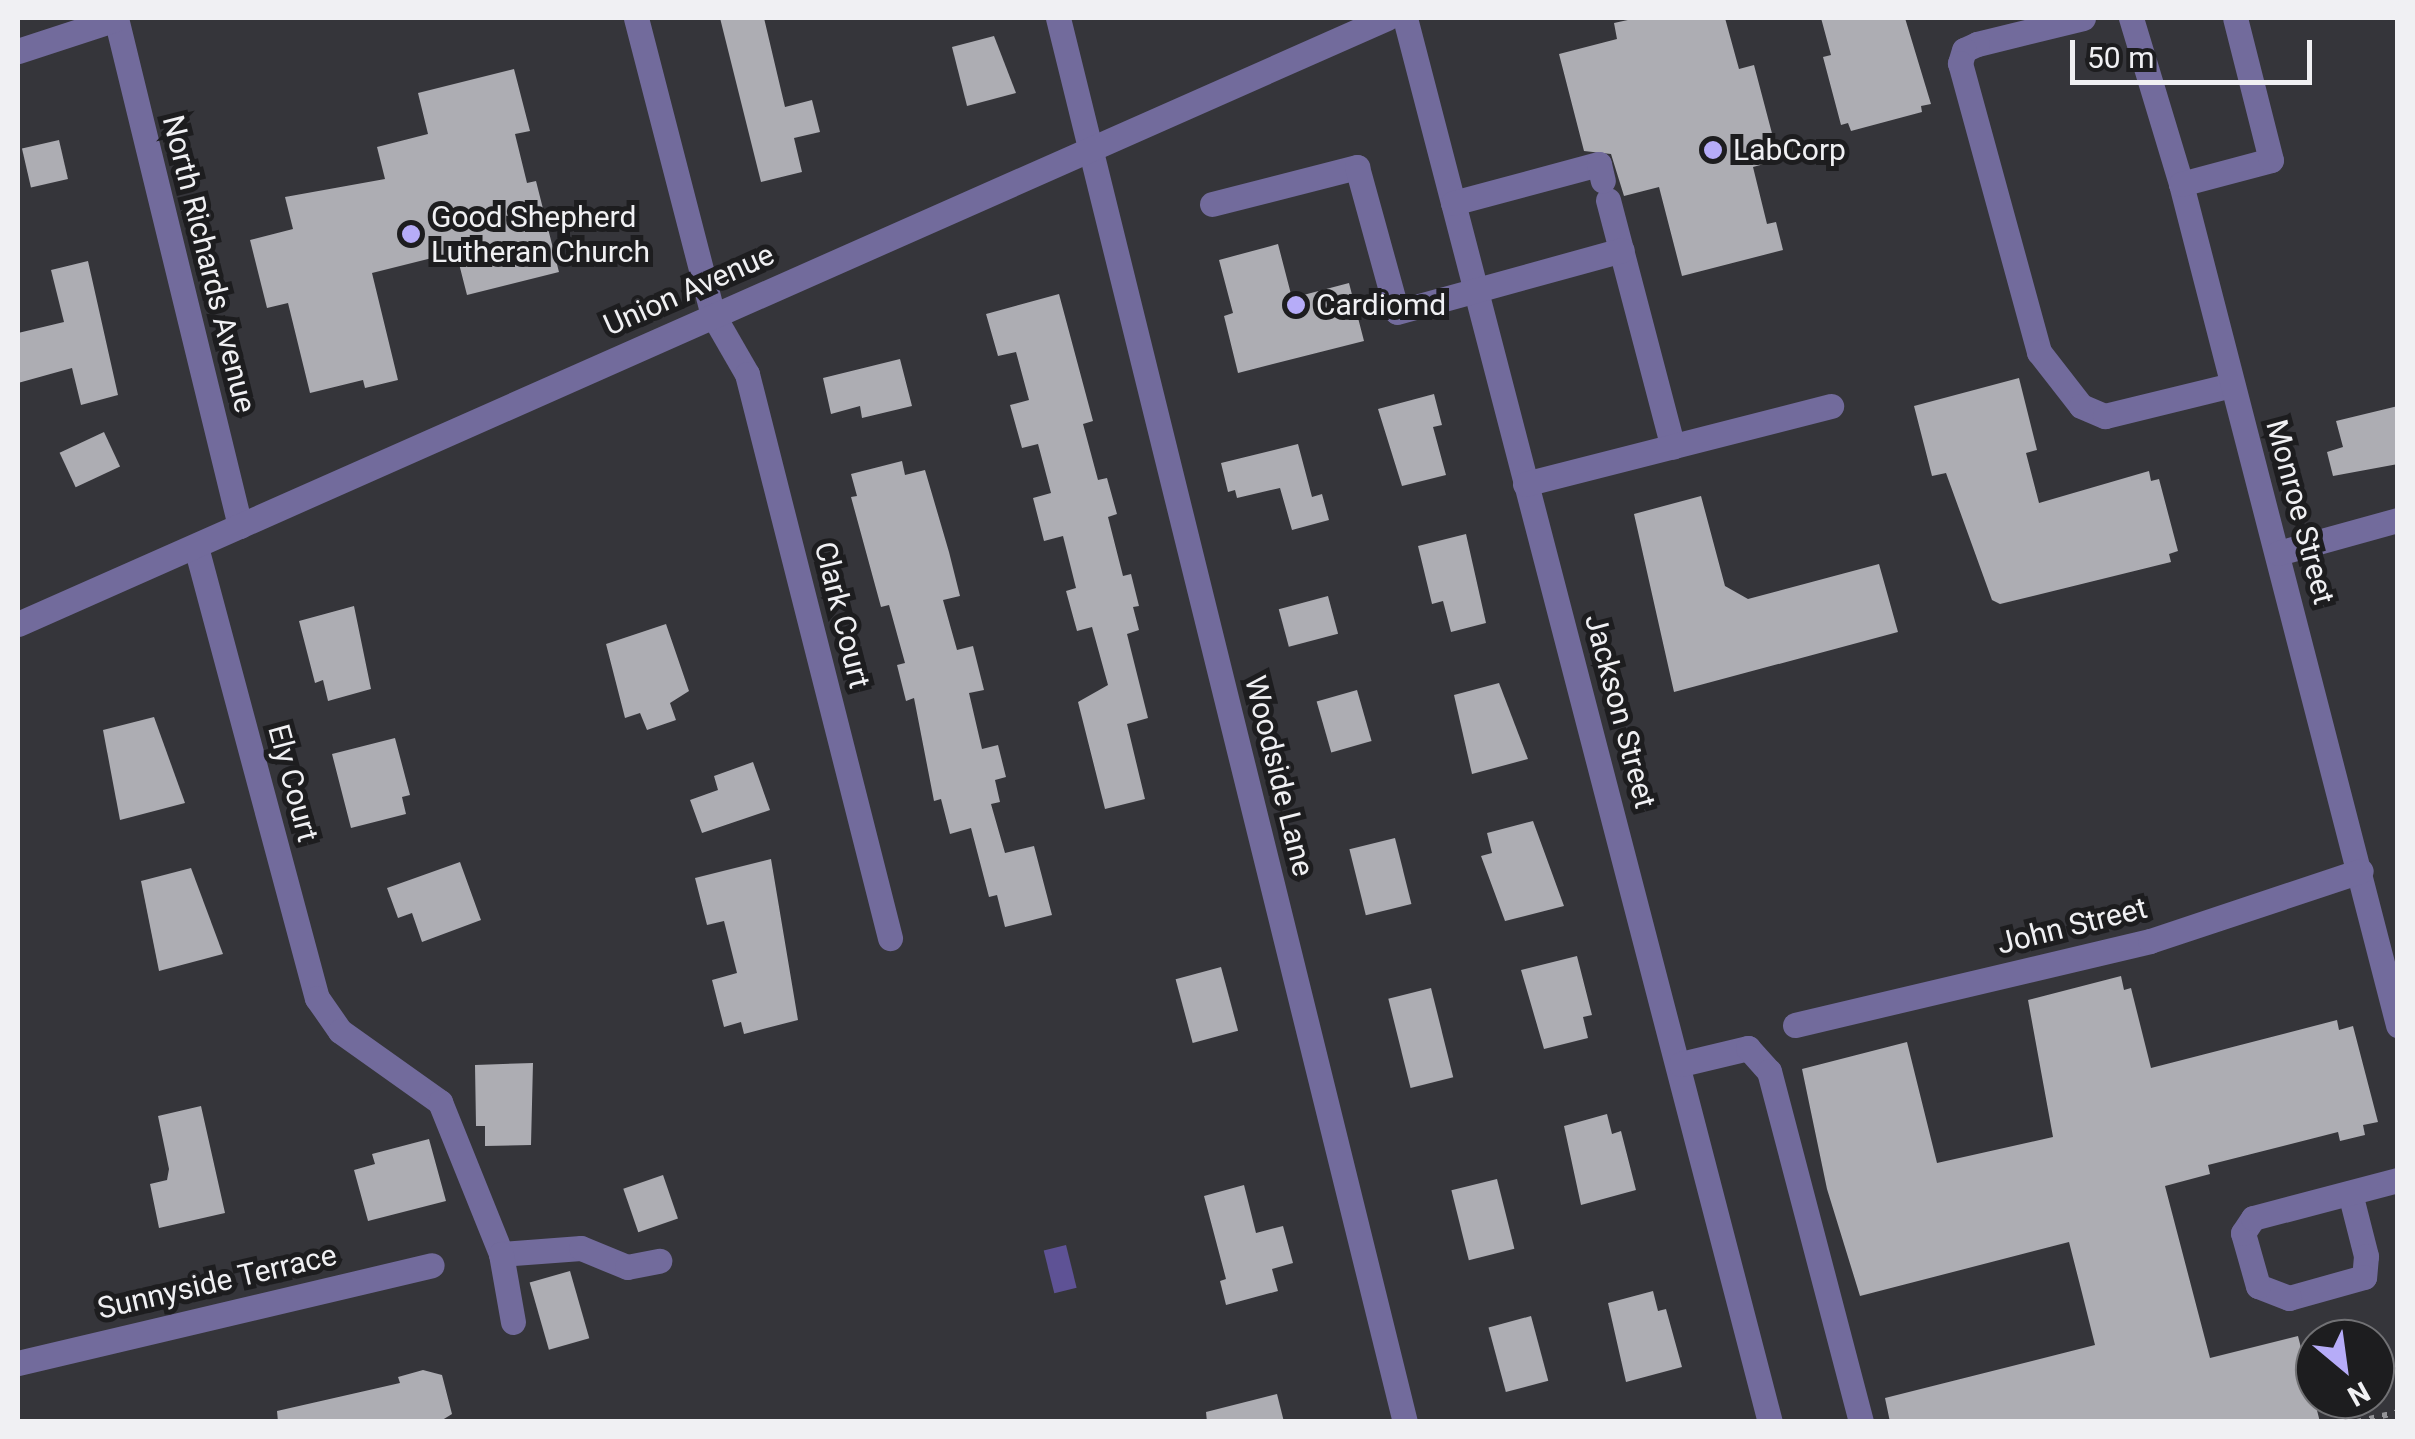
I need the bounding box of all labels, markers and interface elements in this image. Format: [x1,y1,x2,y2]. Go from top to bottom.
scale bar [2075,20,2318,82]
text: 50 m [2087,40,2154,75]
street label: North Richards Avenue [155,112,263,416]
place label: LabCorp [1733,132,1846,168]
marker: LabCorp [1702,139,1724,161]
place label: Good Shepherd Lutheran Church [431,199,650,270]
marker: Good Shepherd Lutheran Church [400,223,422,245]
street label: Union Avenue [598,236,780,344]
place label: Cardiomd [1316,287,1446,323]
marker: Cardiomd [1285,294,1307,316]
street label: Monroe Street [2258,416,2342,608]
street label: Clark Court [806,538,878,692]
street label: Jackson Street [1577,610,1663,812]
street label: Woodside Lane [1237,672,1321,880]
street label: Ely Court [260,720,326,846]
street label: John Street [1993,890,2151,962]
street label: Sunnyside Terrace [94,1237,340,1327]
north arrow [2295,1319,2395,1419]
text: N [2342,1375,2375,1413]

